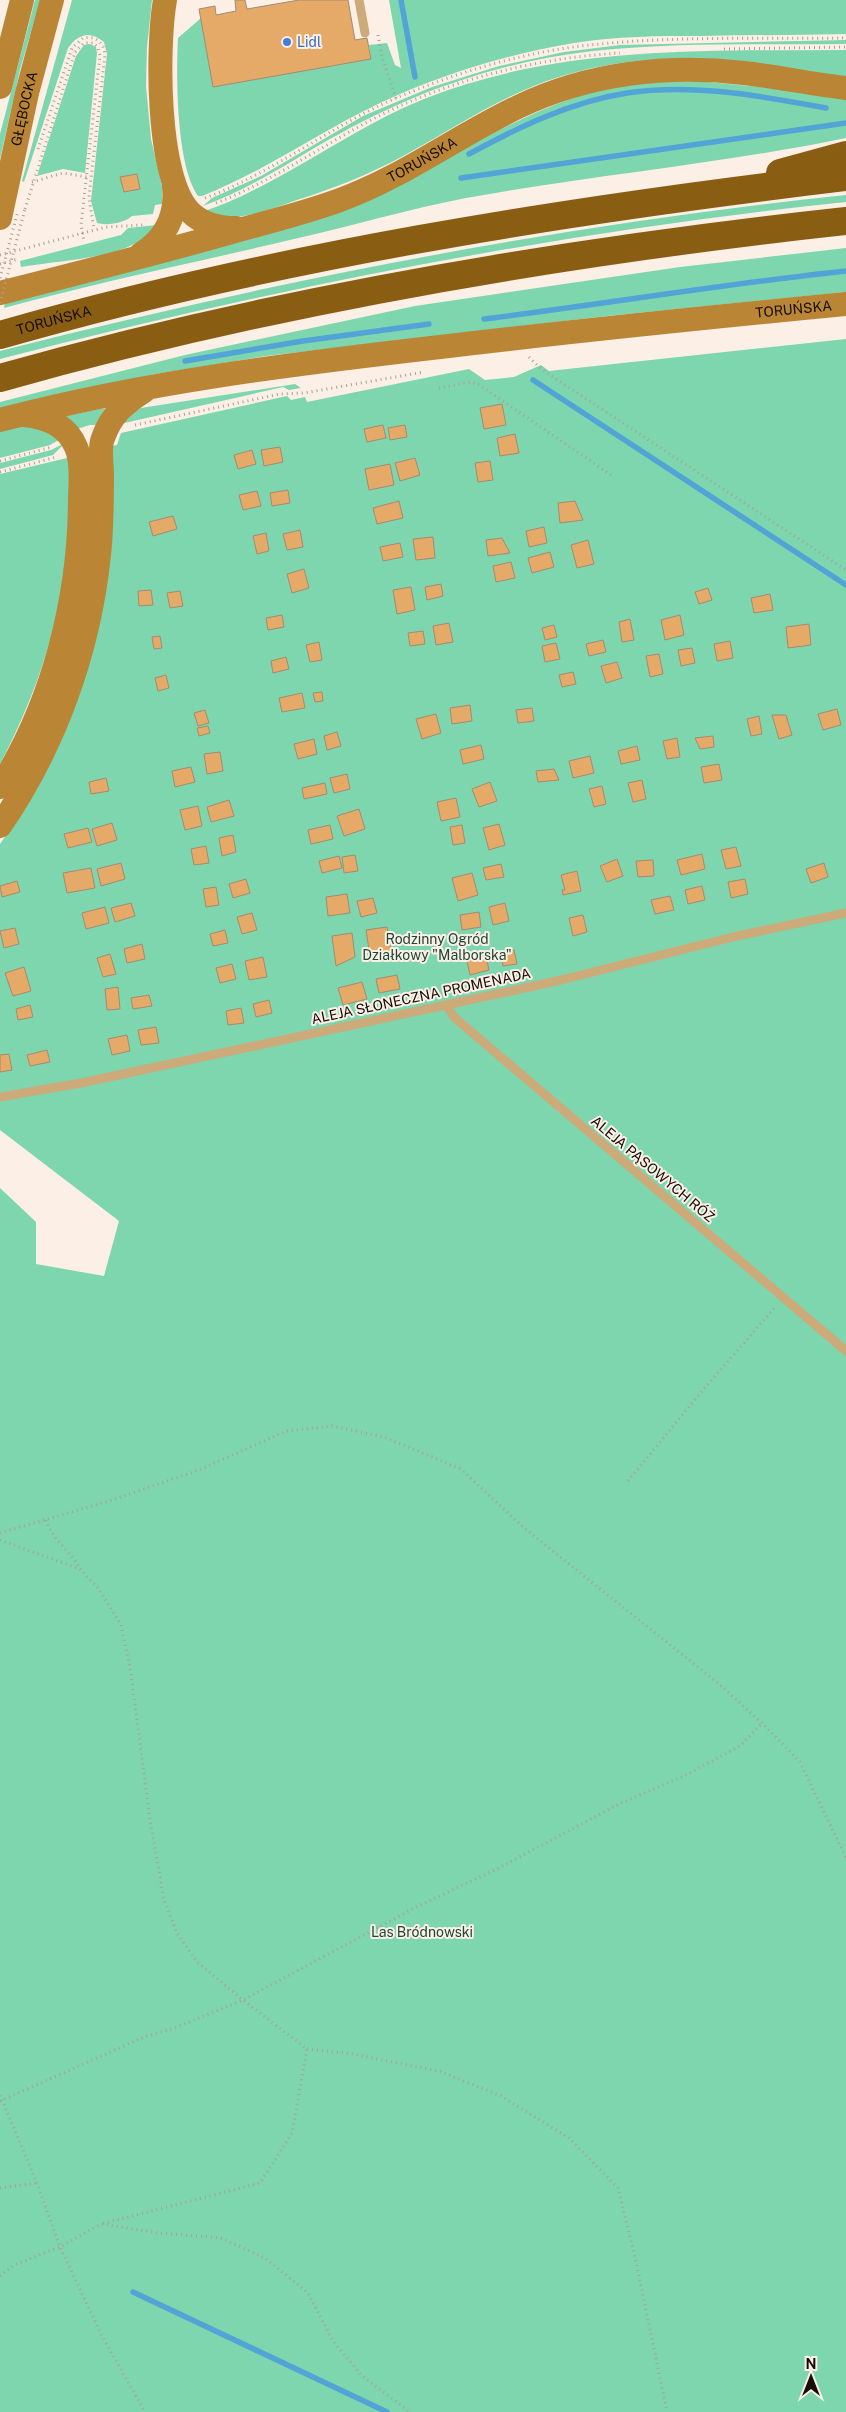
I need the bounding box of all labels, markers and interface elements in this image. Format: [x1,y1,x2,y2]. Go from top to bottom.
place label: Lidl [297,34,321,50]
marker: Lidl [281,36,293,48]
street label: GŁĘBOCKA [8,69,40,147]
street label: TORUŃSKA [385,134,460,186]
street label: TORUŃSKA [755,297,833,321]
street label: TORUŃSKA [15,302,93,338]
park label: Rodzinny Ogród Działkowy "Malborska" [362,931,512,963]
street label: ALEJA SŁONECZNA PROMENADA [310,965,532,1027]
street label: ALEJA PĄSOWYCH RÓŻ [588,1111,719,1225]
park label: Las Bródnowski [371,1924,473,1940]
north arrow [786,2352,836,2402]
text: N [806,2356,816,2372]

